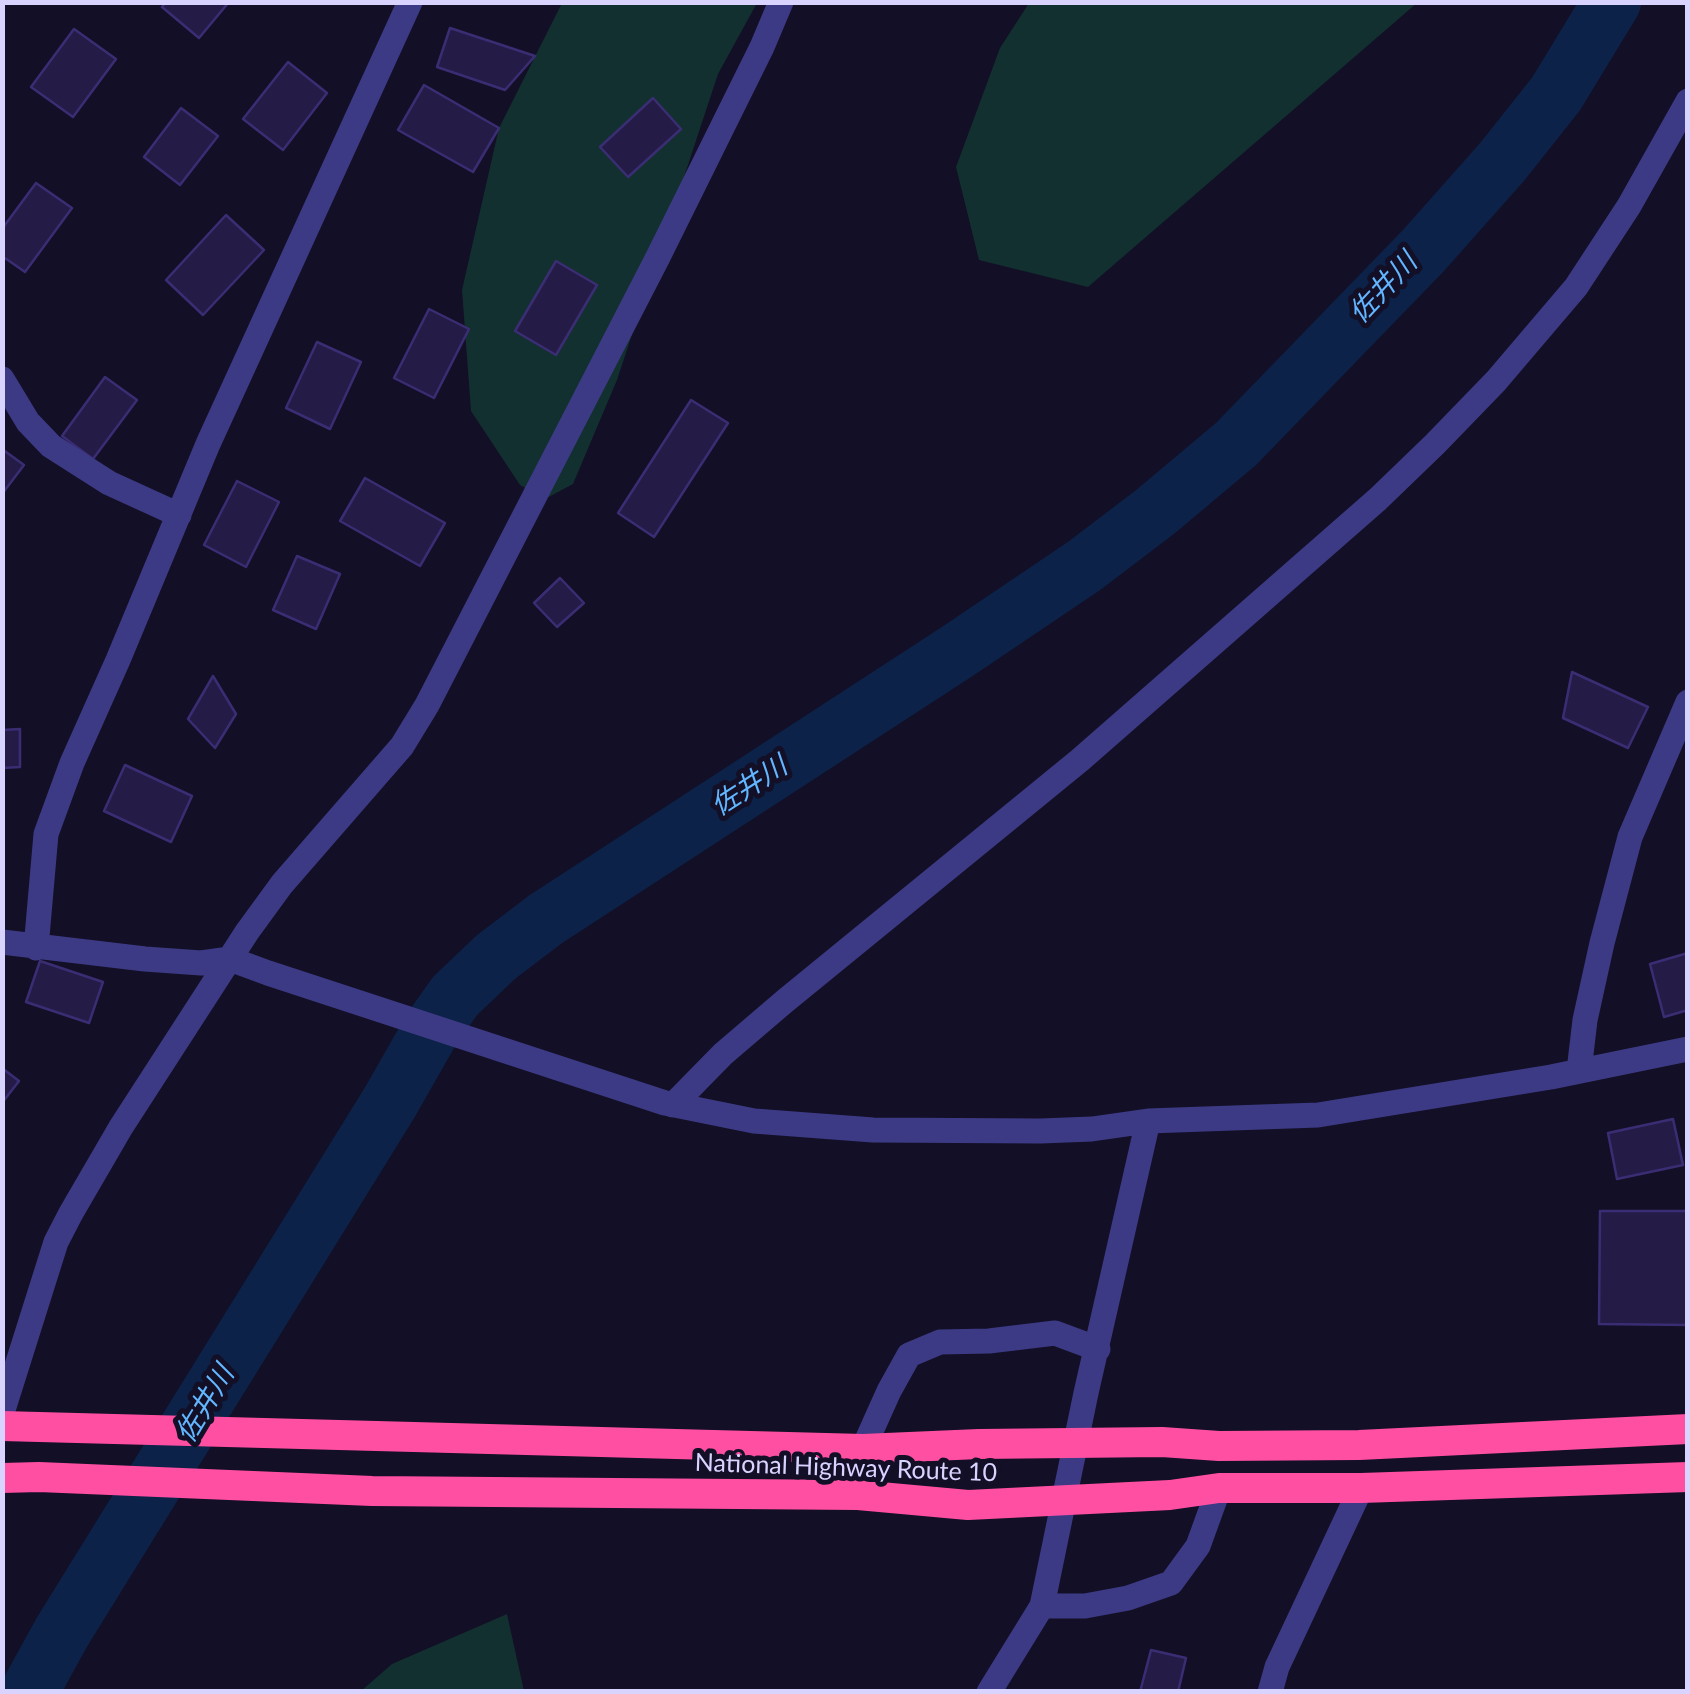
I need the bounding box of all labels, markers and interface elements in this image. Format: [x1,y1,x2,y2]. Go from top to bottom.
water label: 佐井川 [1342,246,1424,330]
water label: 佐井川 [705,749,793,823]
water label: 佐井川 [169,1359,241,1449]
street label: National Highway Route 10 [694,1448,998,1488]

